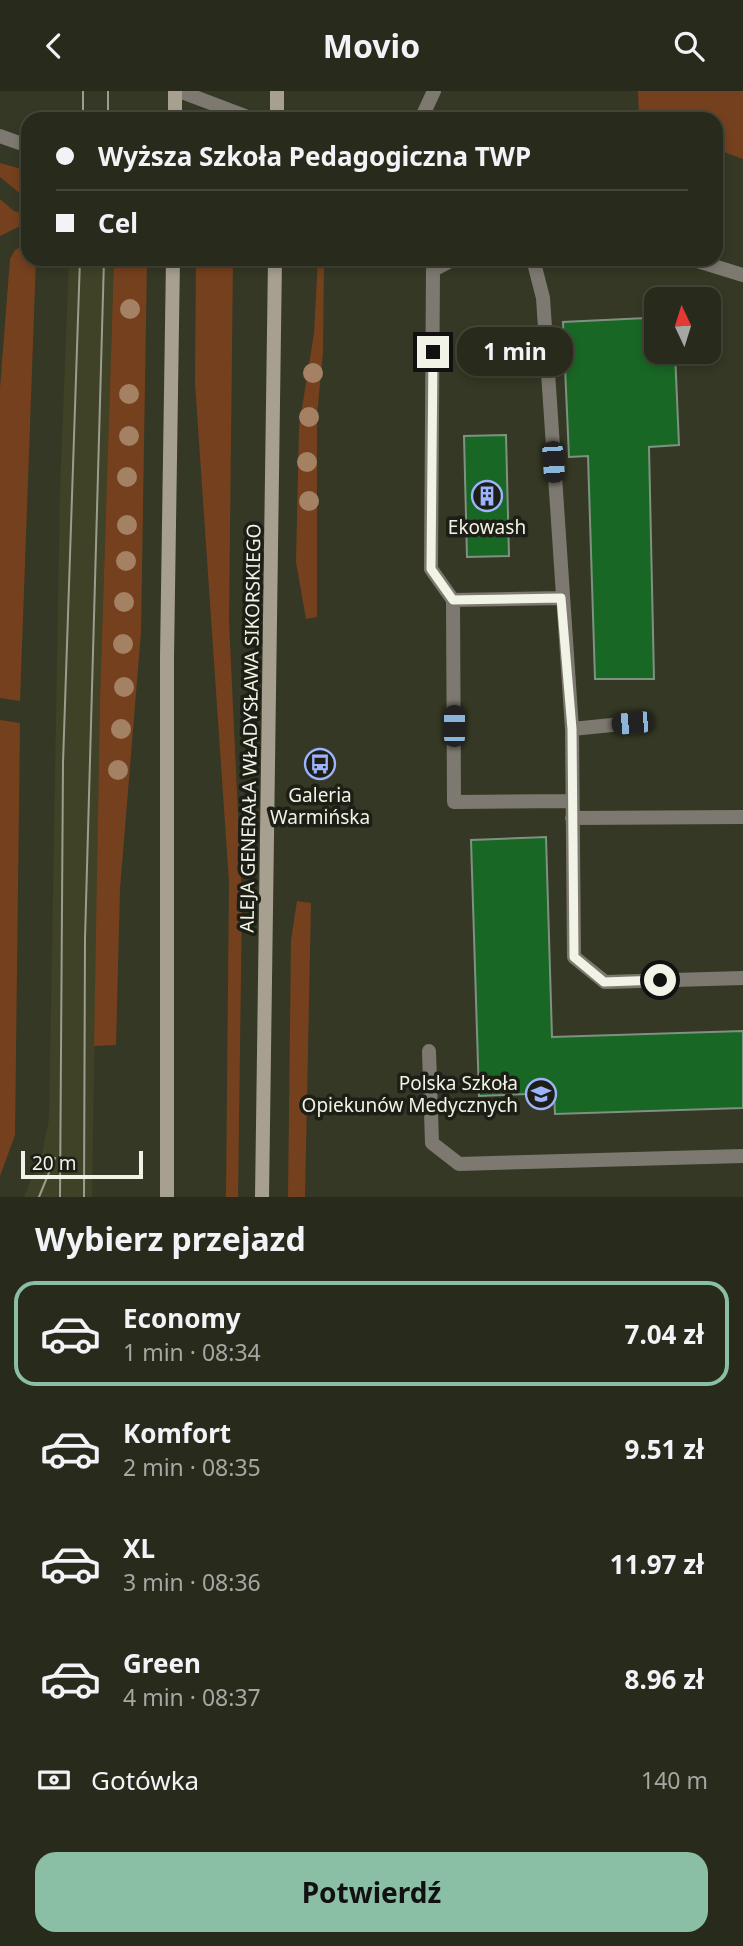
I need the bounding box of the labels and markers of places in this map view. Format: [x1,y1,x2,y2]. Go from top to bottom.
building icon: Ekowash [470,479,504,513]
place label: Ekowash [448,514,526,540]
bus stop icon: Galeria Warmińska [303,747,337,781]
place label: Galeria Warmińska [270,782,370,830]
place label: Polska Szkoła Opiekunów Medycznych [302,1070,518,1118]
school or university icon: Polska Szkoła Opiekunów Medycznych [524,1077,558,1111]

